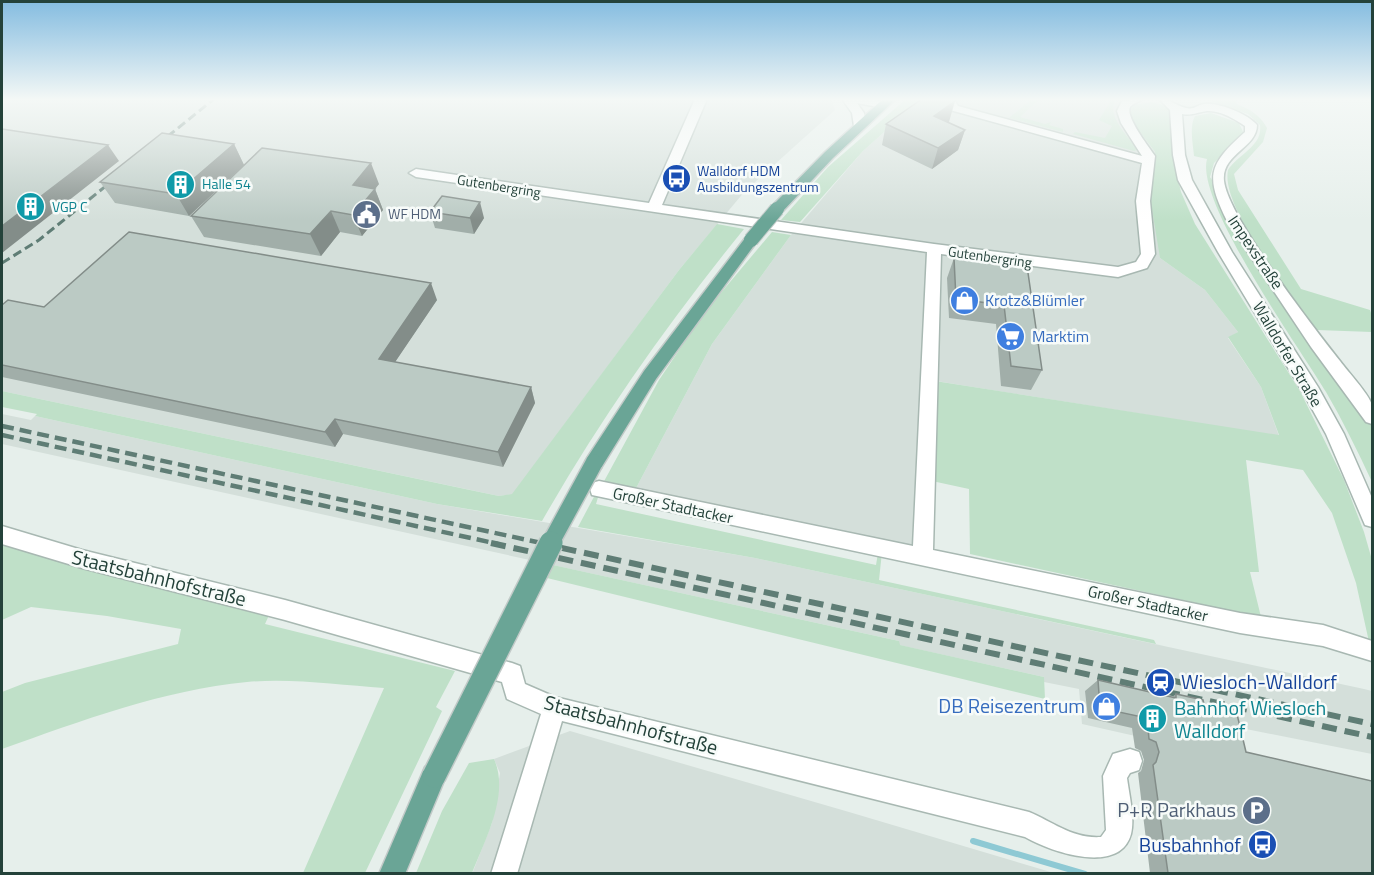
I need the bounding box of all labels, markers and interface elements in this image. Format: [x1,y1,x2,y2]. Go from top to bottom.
place label: Walldorf HDM Ausbildungszentrum [697,160,819,197]
bus stop icon: Walldorf HDM Ausbildungszentrum [660,163,692,195]
building icon: Halle 54 [165,168,197,200]
street label: Gutenbergring [456,169,542,202]
place label: Halle 54 [202,173,251,194]
building icon: VGP C [15,191,47,223]
place label: VGP C [52,196,88,217]
public building icon: WF HDM [351,198,383,230]
place label: WF HDM [388,203,441,224]
street label: Impexstraße [1222,210,1290,294]
street label: Gutenbergring [947,240,1033,273]
shop icon: Krotz&Blümler [948,284,980,316]
place label: Krotz&Blümler [985,288,1085,312]
street label: Walldorfer Straße [1247,297,1329,411]
supermarket icon: Marktim [995,320,1027,352]
place label: Marktim [1032,324,1089,348]
street label: Großer Stadtacker [611,481,736,530]
street label: Staatsbahnhofstraße [69,541,250,614]
street label: Großer Stadtacker [1086,579,1211,628]
station icon: Wiesloch-Walldorf [1144,666,1176,698]
place label: Wiesloch-Walldorf [1181,666,1337,697]
street label: Staatsbahnhofstraße [541,686,722,763]
place label: DB Reisezentrum [938,690,1085,721]
shop icon: DB Reisezentrum [1090,690,1122,722]
place label: Bahnhof Wiesloch Walldorf [1174,692,1326,746]
building icon: Bahnhof Wiesloch Walldorf [1137,703,1169,735]
place label: P+R Parkhaus [1117,794,1236,825]
parking icon: P+R Parkhaus [1241,794,1273,826]
place label: Busbahnhof [1139,829,1241,860]
bus stop icon: Busbahnhof [1246,829,1278,861]

